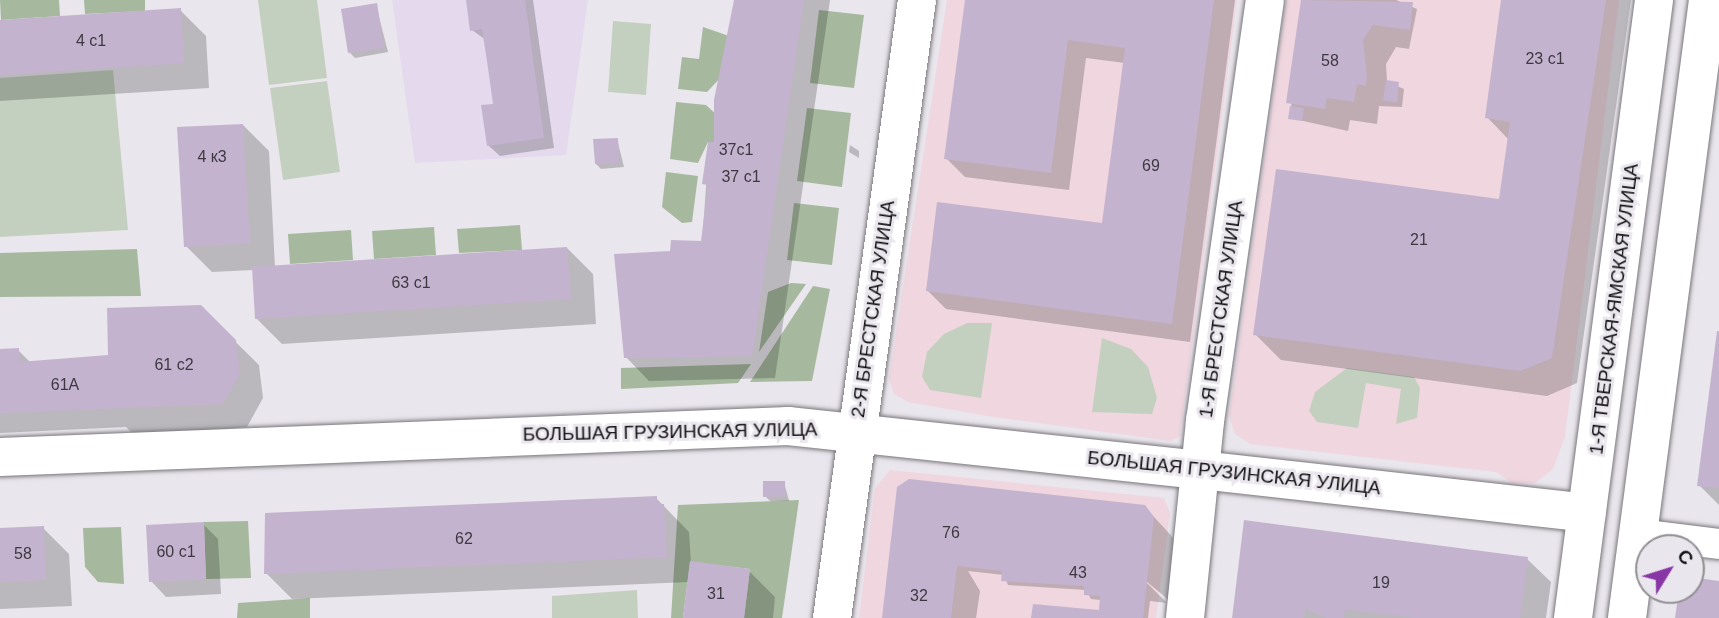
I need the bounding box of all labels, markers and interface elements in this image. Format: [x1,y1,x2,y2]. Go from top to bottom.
house number: 4 с1 [76,31,106,51]
house number: 23 с1 [1525,49,1565,69]
house number: 58 [1321,51,1339,71]
house number: 37с1 [719,140,753,160]
house number: 4 к3 [197,147,227,167]
house number: 69 [1142,156,1160,176]
street label: 1-Я ТВЕРСКАЯ-ЯМСКАЯ УЛИЦА [1585,162,1643,456]
house number: 37 с1 [721,167,761,187]
street label: 2-Я БРЕСТСКАЯ УЛИЦА [846,199,900,419]
street label: 1-Я БРЕСТСКАЯ УЛИЦА [1194,199,1248,419]
house number: 21 [1410,230,1428,250]
house number: 63 с1 [391,273,431,293]
house number: 61 с2 [154,355,194,375]
house number: 61А [51,375,79,395]
street label: БОЛЬШАЯ ГРУЗИНСКАЯ УЛИЦА [522,418,818,446]
street label: БОЛЬШАЯ ГРУЗИНСКАЯ УЛИЦА [1086,446,1382,500]
house number: 76 [942,523,960,543]
house number: 62 [455,529,473,549]
north arrow [1635,534,1705,604]
house number: 60 с1 [156,542,196,562]
house number: 58 [14,544,32,564]
text: С [1673,545,1698,569]
house number: 43 [1069,563,1087,583]
house number: 19 [1372,573,1390,593]
house number: 31 [707,584,725,604]
house number: 32 [910,586,928,606]

